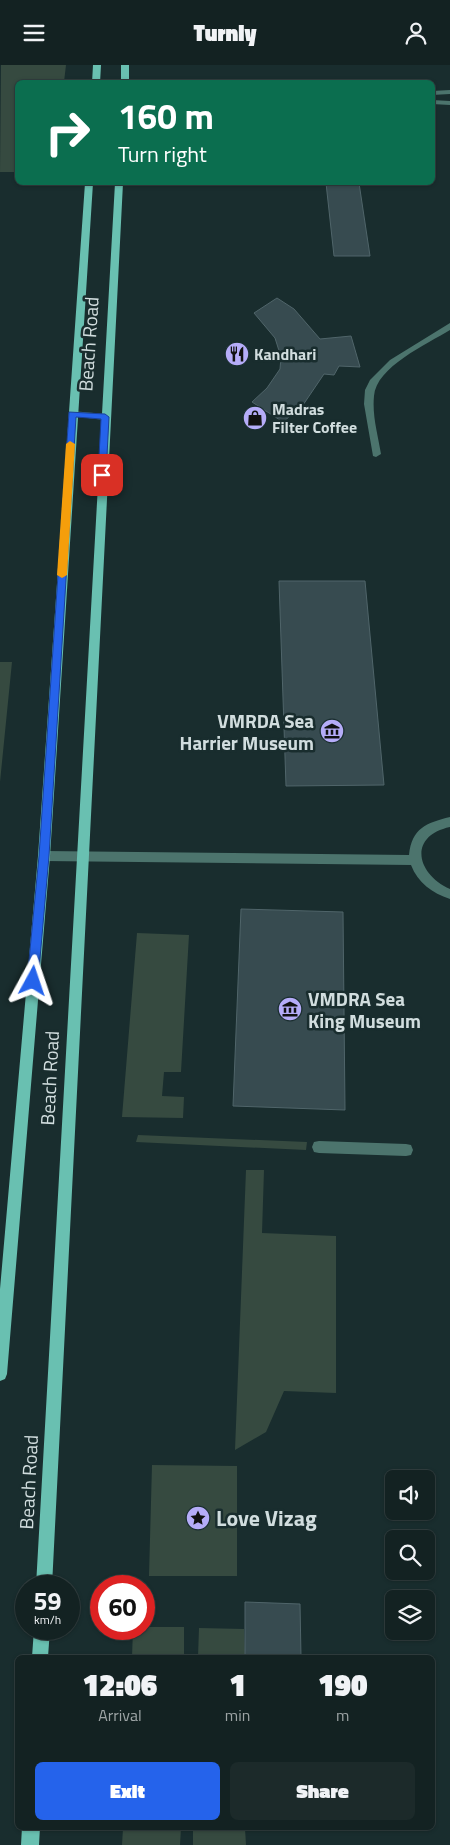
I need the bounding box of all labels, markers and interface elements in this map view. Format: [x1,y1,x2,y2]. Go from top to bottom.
text: Turnly [194,16,256,50]
icon: menu [20,19,48,47]
icon: person [402,19,430,47]
text: 160 m [118,89,214,143]
icon: right [35,100,100,165]
text: Turn right [118,137,207,171]
street label: Beach Road [70,296,106,392]
restaurant icon: Kandhari [224,341,250,367]
place label: Kandhari [254,342,316,366]
place label: Madras Filter Coffee [272,397,357,439]
shop icon: Madras Filter Coffee [242,405,268,431]
pin [81,454,123,496]
icon: arrive [88,461,116,489]
place label: VMRDA Sea Harrier Museum [180,706,314,757]
museum icon: VMRDA Sea Harrier Museum [319,718,345,744]
position arrow [6,954,58,1006]
place label: VMDRA Sea King Museum [308,984,421,1035]
museum icon: VMDRA Sea King Museum [277,996,303,1022]
street label: Beach Road [32,1030,66,1126]
street label: Beach Road [11,1434,45,1530]
map controls [385,1470,435,1640]
button: sound [385,1470,435,1520]
place label: Love Vizag [216,1501,317,1535]
place icon: Love Vizag [185,1505,211,1531]
button: search [385,1530,435,1580]
speed limit sign: 60 [90,1575,155,1640]
text: 59 [33,1582,62,1620]
button: layers [385,1590,435,1640]
text: km/h [34,1610,61,1629]
text: 12:06 [83,1662,157,1708]
text: 1 [229,1662,246,1708]
text: 190 [318,1662,367,1708]
text: Arrival [98,1703,142,1727]
text: min [225,1703,250,1727]
text: m [336,1703,349,1727]
button: Exit [35,1762,220,1820]
button: Share [230,1762,415,1820]

